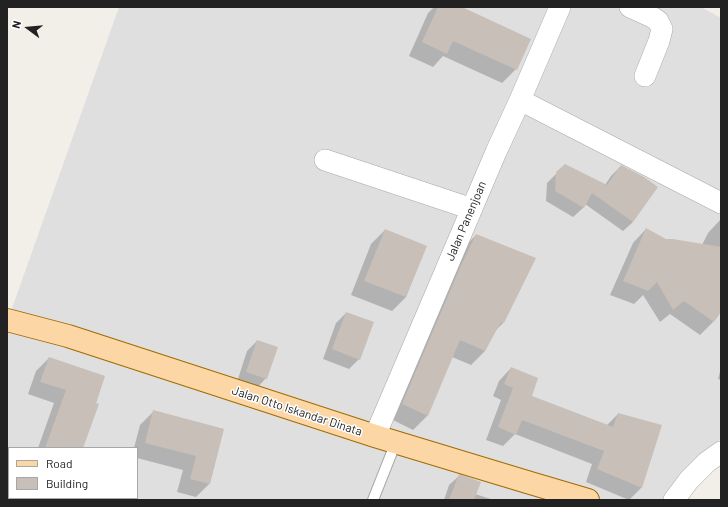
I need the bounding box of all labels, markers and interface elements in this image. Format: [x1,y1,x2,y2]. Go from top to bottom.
north arrow [8,8,48,48]
text: N [9,19,23,30]
street label: Jalan Panenjoan [443,179,489,263]
street label: Jalan Otto Iskandar Dinata [230,383,364,439]
legend [8,447,138,499]
text: Road [46,456,73,470]
text: Building [46,476,88,490]

